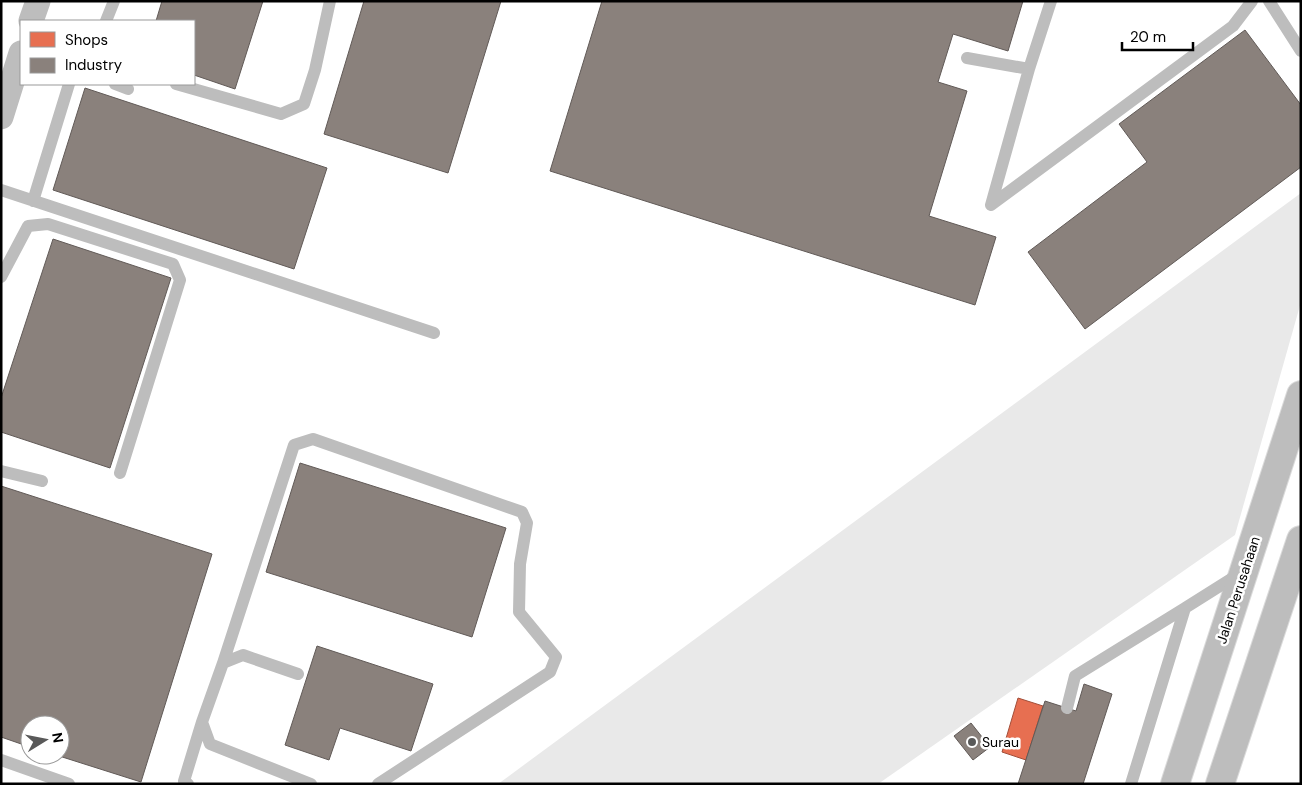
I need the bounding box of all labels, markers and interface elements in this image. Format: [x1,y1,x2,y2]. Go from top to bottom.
legend [20,20,195,85]
scale bar [1122,20,1193,52]
text: 20 m [1130,27,1166,47]
text: Shops [65,30,108,50]
text: Industry [65,55,123,75]
street label: Jalan Perusahaan [1212,534,1264,646]
north arrow [20,715,70,765]
text: N [48,731,68,744]
place label: Surau [982,733,1019,751]
marker: Surau [966,736,978,748]

